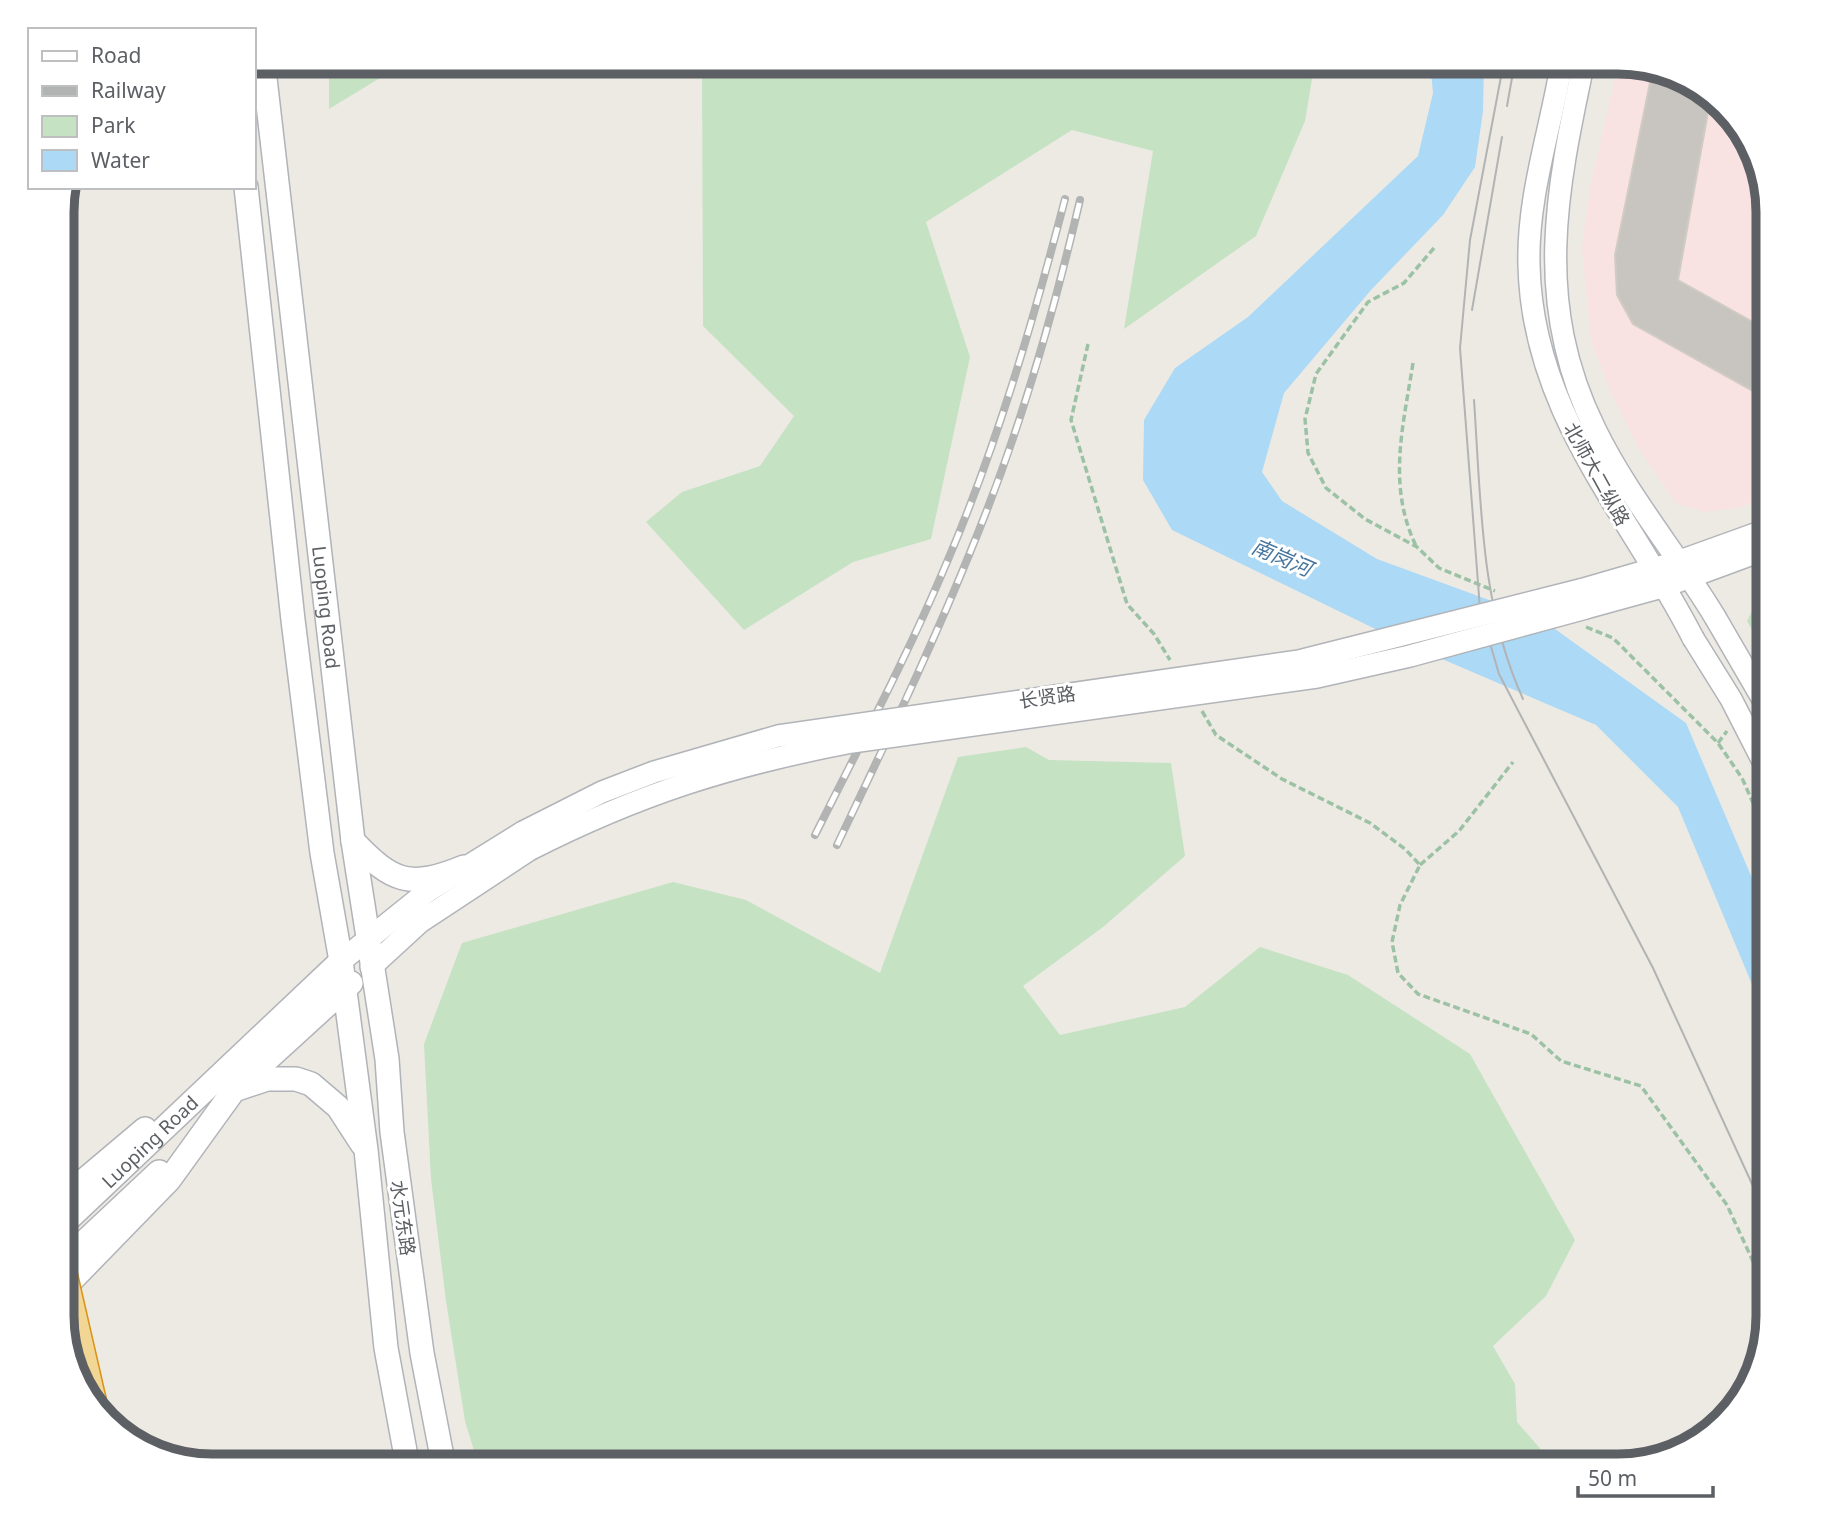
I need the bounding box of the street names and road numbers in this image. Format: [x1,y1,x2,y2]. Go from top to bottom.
street label: 北师大二纵路 [1558,418,1636,530]
street label: Luoping Road [306,544,346,670]
street label: 长贤路 [1017,680,1077,714]
street label: Luoping Road [96,1090,204,1194]
street label: 水元东路 [385,1179,421,1257]

